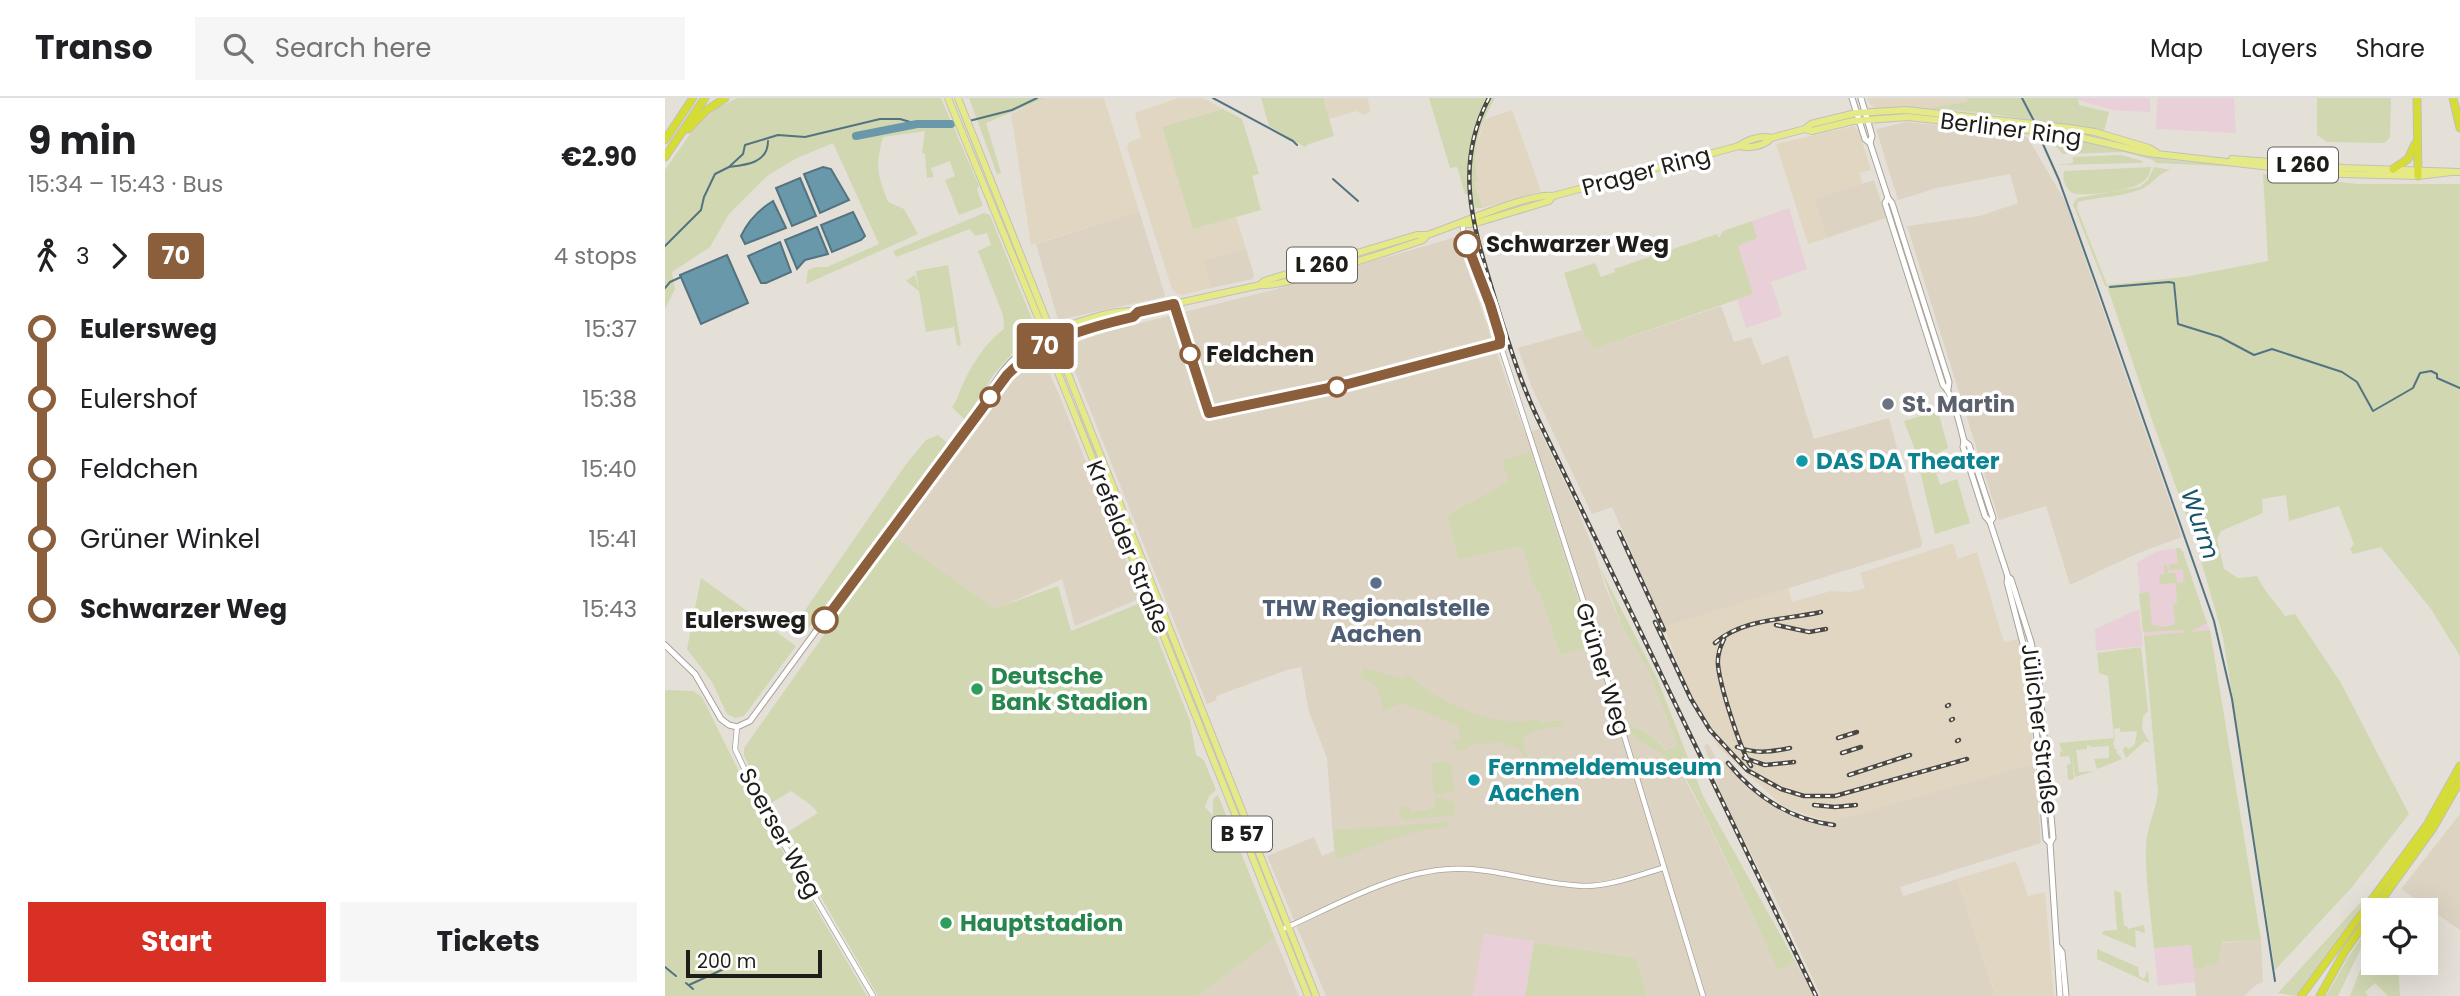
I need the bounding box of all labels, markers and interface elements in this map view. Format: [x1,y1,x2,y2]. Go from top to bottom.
search box [195,17,685,80]
text: Transo [35,24,153,71]
icon: search [219,29,257,67]
text: Search here [275,30,431,66]
text: Map [2150,32,2203,65]
text: Layers [2241,32,2317,65]
text: Share [2355,32,2425,65]
street label: Berliner Ring [1939,104,2083,154]
text: 9 min [28,114,137,167]
street label: Prager Ring [1578,138,1714,204]
text: €2.90 [561,139,637,175]
road number: L 260 [2268,148,2338,182]
text: 15:34 – 15:43 · Bus [28,168,223,200]
place label: Schwarzer Weg [1486,228,1669,260]
marker: Schwarzer Weg [1454,231,1480,257]
icon: walk [28,237,66,275]
icon: forward [100,237,138,275]
text: 70 [162,239,190,272]
text: 3 [76,240,90,272]
text: 4 stops [554,240,637,272]
road number: L 260 [1287,248,1357,282]
text: Eulersweg [80,311,217,347]
text: 15:37 [584,313,637,345]
line badge: 70 [1013,323,1077,369]
text: 70 [1031,329,1059,362]
place label: Feldchen [1206,338,1314,370]
marker: Feldchen [1180,344,1200,364]
unlabelled marker [1327,377,1347,397]
text: Eulershof [80,381,198,417]
text: 15:38 [582,383,637,415]
unlabelled marker [980,387,1000,407]
place label: St. Martin [1902,388,2015,420]
marker: St. Martin [1880,396,1896,412]
place label: DAS DA Theater [1816,445,2000,477]
text: Feldchen [80,451,198,487]
text: 15:40 [581,453,637,485]
marker: DAS DA Theater [1794,453,1810,469]
street label: Krefelder Straße [1079,455,1177,639]
water label: Wurm [2173,484,2228,563]
text: Grüner Winkel [80,521,260,557]
text: 15:41 [588,523,637,555]
marker: THW Regionalstelle Aachen [1368,575,1384,591]
text: Schwarzer Weg [80,591,287,627]
place label: THW Regionalstelle Aachen [1262,592,1490,650]
text: 15:43 [582,593,637,625]
street label: Grüner Weg [1568,599,1638,739]
place label: Eulersweg [685,604,806,636]
marker: Eulersweg [812,607,838,633]
street label: Jülicher Straße [2014,642,2066,816]
place label: Deutsche Bank Stadion [991,660,1148,718]
marker: Deutsche Bank Stadion [969,681,985,697]
place label: Fernmeldemuseum Aachen [1488,751,1722,809]
street label: Soerser Weg [731,762,829,904]
marker: Fernmeldemuseum Aachen [1466,772,1482,788]
road number: B 57 [1212,816,1272,852]
map controls [2361,898,2438,975]
button: locate [2361,898,2438,975]
button: Start [28,902,326,982]
button: Tickets [340,902,637,982]
place label: Hauptstadion [960,907,1123,939]
marker: Hauptstadion [938,915,954,931]
scale bar [686,947,823,979]
text: 200 m [697,948,756,975]

